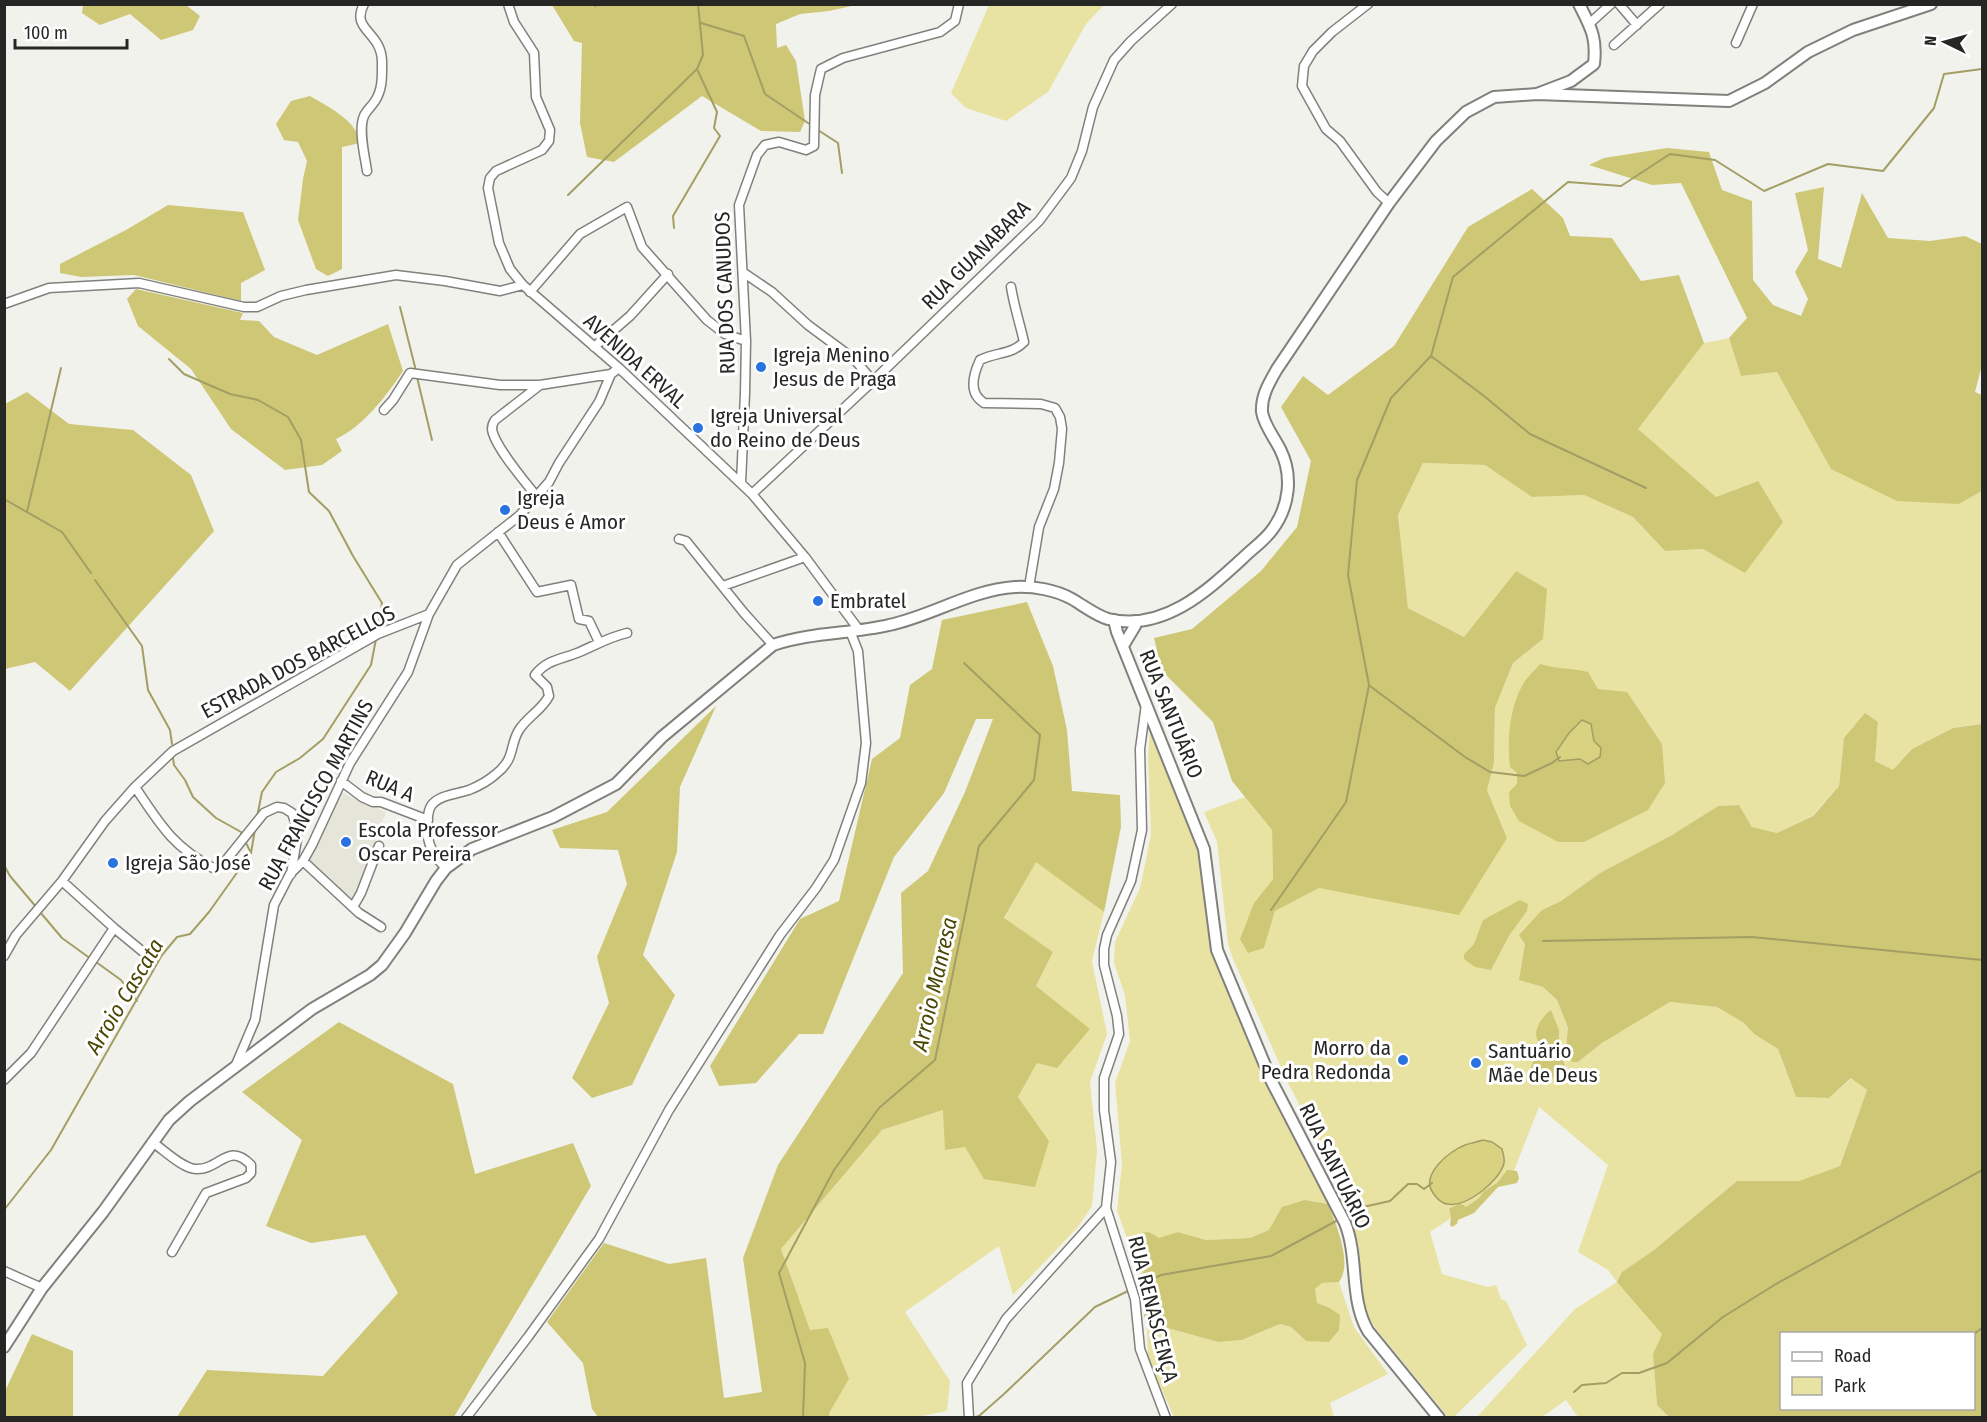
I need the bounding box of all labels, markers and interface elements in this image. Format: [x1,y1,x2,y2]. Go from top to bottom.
scale bar [15,12,128,50]
north arrow [1915,12,1975,72]
text: 100 m [24,22,68,44]
text: N [1921,35,1940,46]
street label: RUA GUANABARA [916,195,1036,315]
street label: RUA DOS CANUDOS [709,211,741,375]
street label: AVENIDA ERVAL [578,308,692,414]
place label: Igreja Menino Jesus de Praga [773,342,897,392]
marker: Igreja Menino Jesus de Praga [754,360,768,374]
place label: Igreja Universal do Reino de Deus [710,403,860,453]
marker: Igreja Universal do Reino de Deus [691,421,705,435]
place label: Igreja Deus é Amor [517,485,626,535]
marker: Igreja Deus é Amor [498,503,512,517]
place label: Embratel [830,588,907,614]
marker: Embratel [811,594,825,608]
street label: ESTRADA DOS BARCELLOS [197,600,399,724]
street label: RUA SANTUÁRIO [1133,646,1209,782]
street label: RUA FRANCISCO MARTINS [253,695,379,895]
street label: RUA A [362,764,418,808]
place label: Escola Professor Oscar Pereira [358,817,499,867]
marker: Escola Professor Oscar Pereira [339,835,353,849]
place label: Igreja São José [125,850,251,876]
marker: Igreja São José [106,856,120,870]
water label: Arroio Manresa [906,915,963,1055]
water label: Arroio Cascata [79,934,169,1060]
place label: Morro da Pedra Redonda [1261,1035,1391,1085]
place label: Santuário Mãe de Deus [1488,1038,1598,1088]
marker: Morro da Pedra Redonda [1396,1053,1410,1067]
marker: Santuário Mãe de Deus [1469,1056,1483,1070]
street label: RUA SANTUÁRIO [1293,1099,1377,1233]
street label: RUA RENASCENÇA [1122,1233,1184,1385]
legend [1780,1332,1975,1410]
text: Road [1834,1345,1871,1367]
text: Park [1834,1375,1867,1397]

